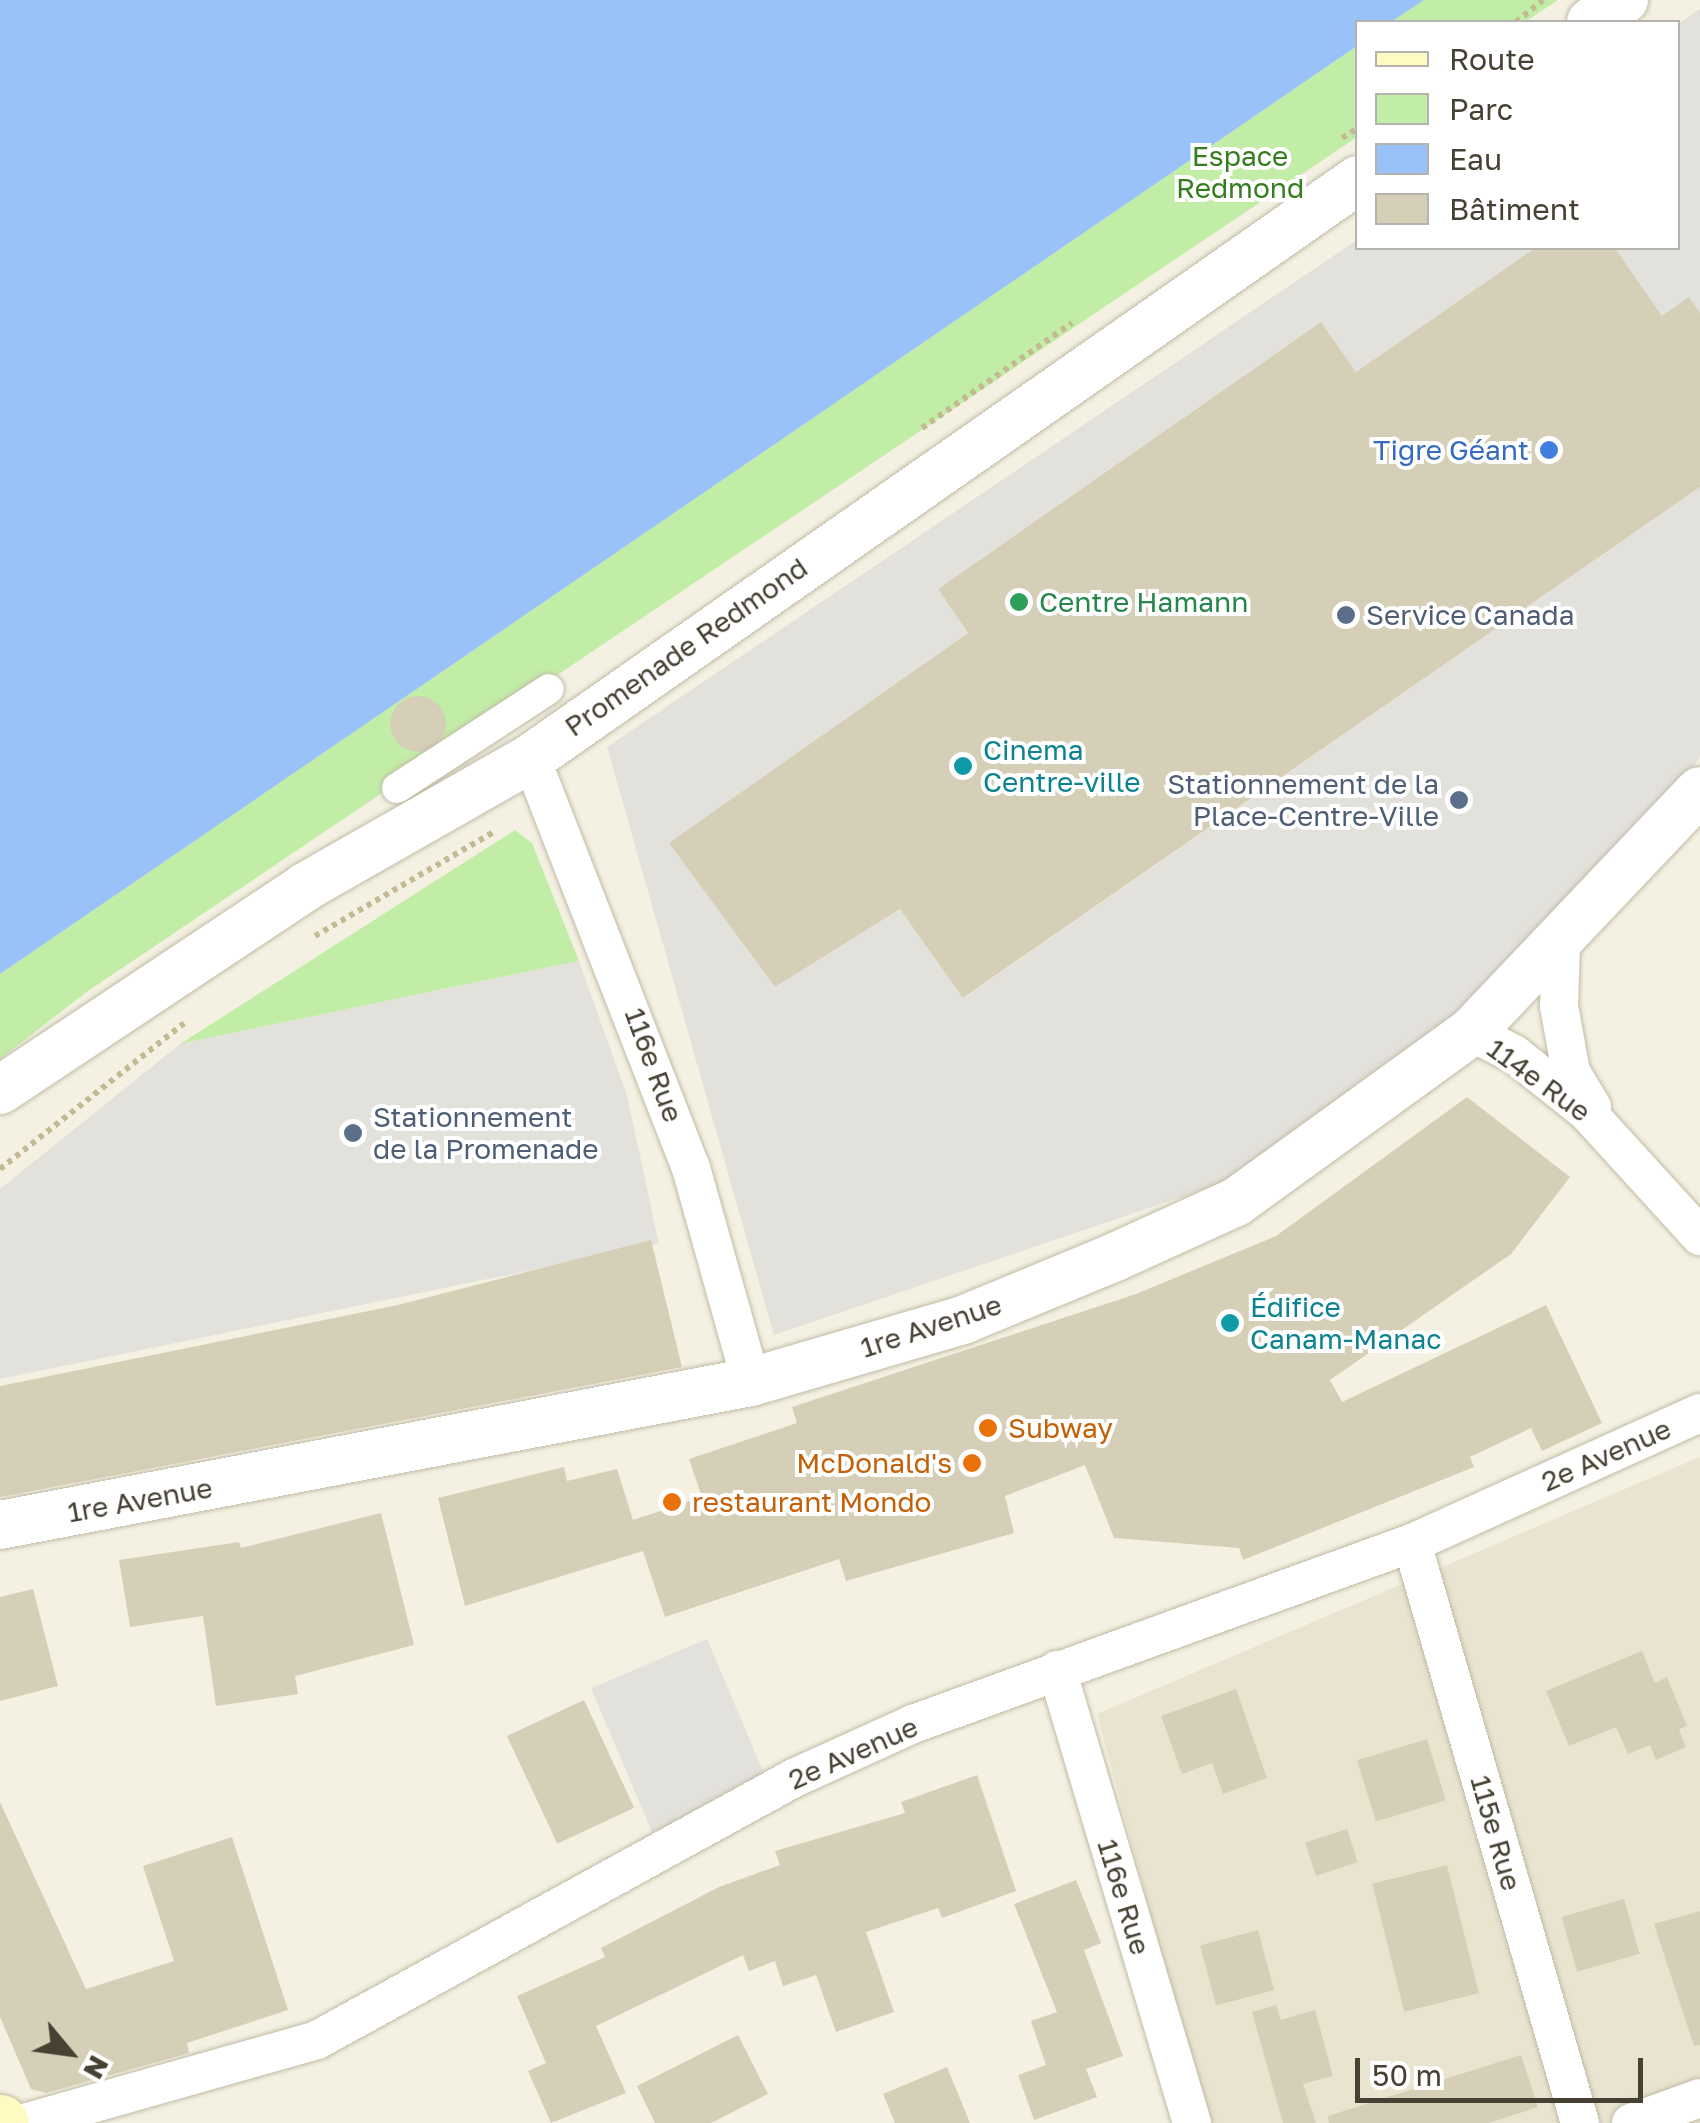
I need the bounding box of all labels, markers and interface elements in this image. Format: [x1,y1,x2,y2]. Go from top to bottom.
legend [1355,20,1680,250]
text: Route [1449,41,1535,77]
text: Parc [1449,91,1513,127]
park label: Espace Redmond [1176,139,1304,205]
text: Eau [1449,141,1502,177]
text: Bâtiment [1449,191,1580,227]
place label: Tigre Géant [1373,433,1529,467]
marker: Tigre Géant [1538,439,1560,461]
street label: Promenade Redmond [558,550,814,744]
place label: Centre Hamann [1039,585,1248,619]
marker: Centre Hamann [1008,591,1030,613]
place label: Service Canada [1366,598,1575,632]
marker: Service Canada [1335,604,1357,626]
place label: Cinema Centre-ville [983,733,1140,799]
marker: Cinema Centre-ville [952,755,974,777]
place label: Stationnement de la Place-Centre-Ville [1167,767,1439,833]
marker: Stationnement de la Place-Centre-Ville [1448,789,1470,811]
street label: 116e Rue [618,1003,690,1127]
street label: 114e Rue [1481,1031,1597,1129]
place label: Stationnement de la Promenade [373,1100,599,1166]
marker: Stationnement de la Promenade [342,1122,364,1144]
street label: 1re Avenue [856,1287,1006,1365]
place label: Édifice Canam-Manac [1250,1290,1442,1356]
marker: Édifice Canam-Manac [1219,1312,1241,1334]
place label: Subway [1008,1411,1113,1445]
street label: 2e Avenue [1536,1412,1676,1498]
marker: Subway [977,1417,999,1439]
place label: McDonald's [796,1446,952,1480]
marker: McDonald's [961,1452,983,1474]
street label: 1re Avenue [65,1471,215,1529]
place label: restaurant Mondo [692,1485,931,1519]
marker: restaurant Mondo [661,1491,683,1513]
street label: 2e Avenue [783,1710,923,1796]
street label: 115e Rue [1464,1772,1528,1894]
street label: 116e Rue [1091,1835,1157,1959]
north arrow [20,2003,120,2103]
scale bar [1360,2038,1648,2100]
text: N [77,2050,116,2085]
text: 50 m [1372,2057,1442,2093]

